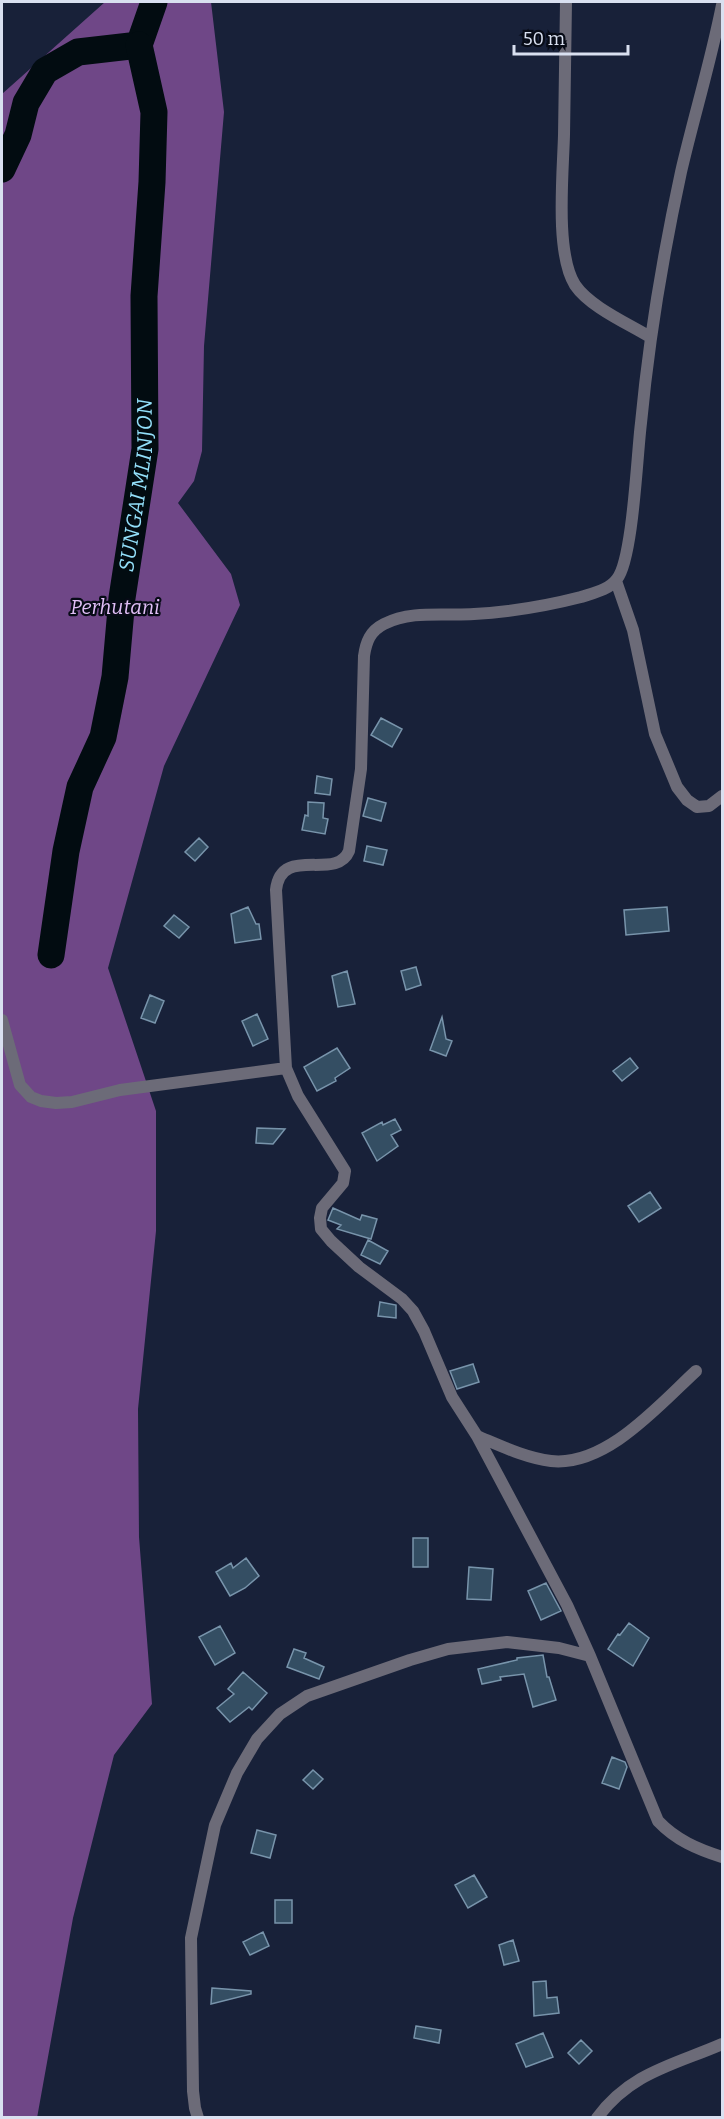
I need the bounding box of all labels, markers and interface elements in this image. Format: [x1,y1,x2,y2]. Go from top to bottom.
scale bar [514,18,628,56]
text: 50 m [523,28,565,50]
water label: SUNGAI MLINJON [113,398,158,573]
park label: Perhutani [70,595,160,619]

